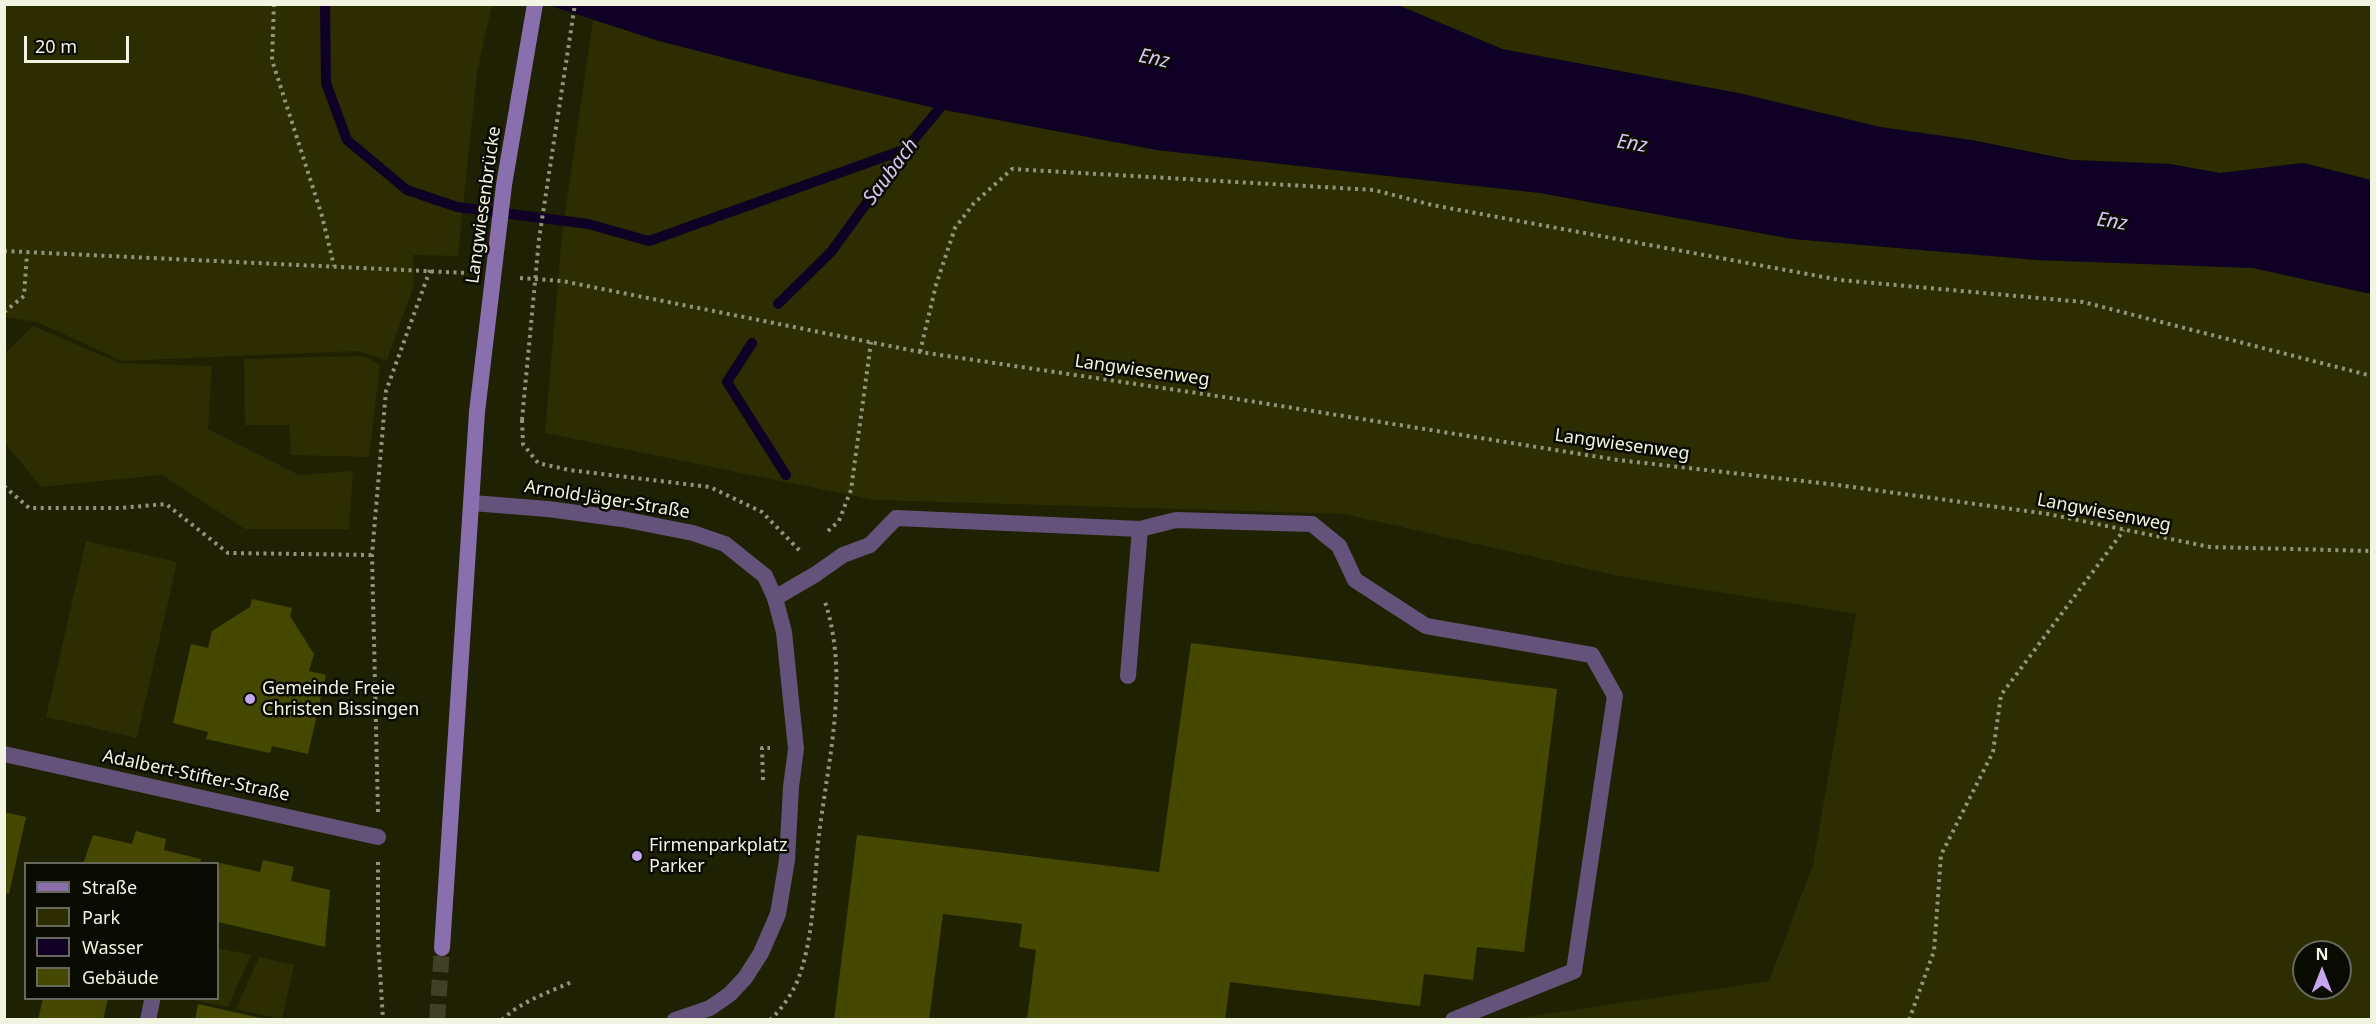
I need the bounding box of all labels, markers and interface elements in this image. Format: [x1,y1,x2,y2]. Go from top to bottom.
scale bar [27,24,132,62]
text: 20 m [35,34,77,58]
water label: Enz [1136,44,1172,74]
street label: Langwiesenbrücke [462,125,506,285]
water label: Enz [1615,130,1649,158]
water label: Saubach [858,134,924,210]
water label: Enz [2095,208,2129,236]
street label: Langwiesenweg [1073,351,1211,391]
street label: Langwiesenweg [1553,425,1691,465]
street label: Arnold-Jäger-Straße [523,476,691,524]
street label: Langwiesenweg [2035,489,2173,537]
place label: Gemeinde Freie Christen Bissingen [262,678,419,720]
marker: Gemeinde Freie Christen Bissingen [243,692,257,706]
street label: Adalbert-Stifter-Straße [101,746,291,806]
place label: Firmenparkplatz Parker [649,835,788,878]
marker: Firmenparkplatz Parker [630,849,644,863]
legend [24,862,219,1000]
text: Straße [82,875,137,899]
text: Park [82,905,120,929]
text: Wasser [82,935,143,959]
north arrow [2292,940,2352,1000]
text: N [2315,943,2329,965]
text: Gebäude [82,965,159,989]

